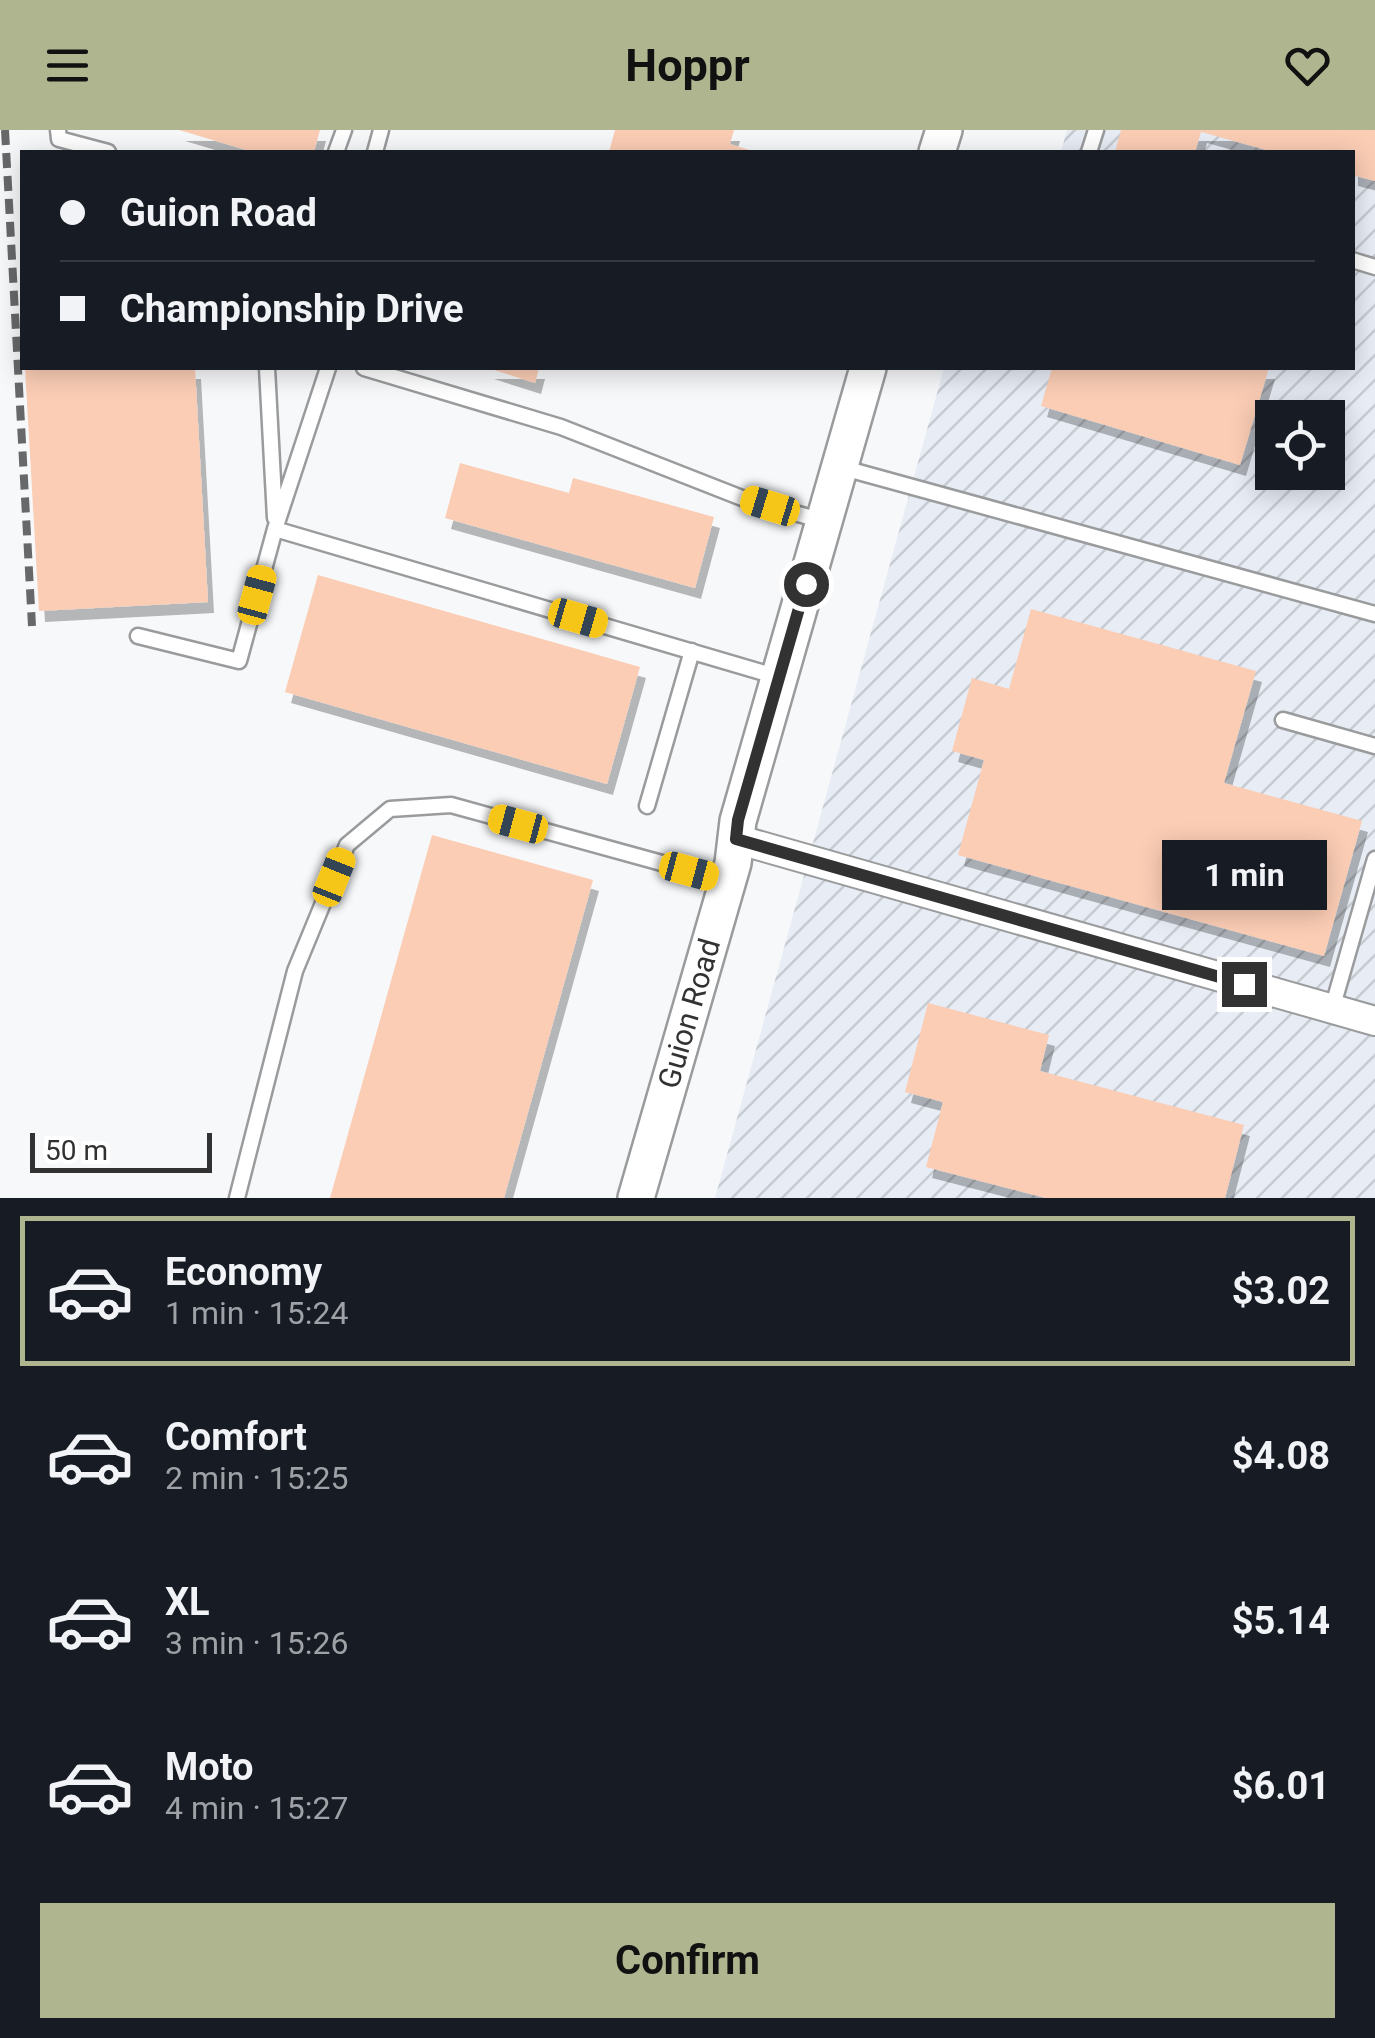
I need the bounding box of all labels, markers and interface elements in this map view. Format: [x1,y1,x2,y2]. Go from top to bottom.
icon: menu [40,38,95,93]
icon: heart [1280,38,1335,93]
text: Hoppr [625,39,750,92]
text: Guion Road [120,191,317,235]
text: Championship Drive [120,287,463,331]
map controls [1255,400,1345,490]
button: locate [1255,400,1345,490]
car [737,483,803,529]
car [235,562,279,628]
route start [784,562,829,607]
car [545,595,611,641]
car [485,802,551,846]
callout: 1 min [1162,839,1326,909]
car [309,844,359,910]
car [656,849,722,893]
text: 1 min [1204,856,1285,894]
street label: Guion Road [651,934,727,1092]
route end [1222,962,1267,1007]
scale bar [30,1128,212,1172]
text: 50 m [45,1134,108,1167]
icon: car [45,1246,135,1336]
text: Economy [165,1250,322,1294]
text: $3.02 [1232,1269,1330,1313]
text: 1 min · 15:24 [165,1294,348,1332]
icon: car [45,1411,135,1501]
text: Comfort [165,1415,307,1459]
text: $4.08 [1232,1434,1330,1478]
text: 2 min · 15:25 [165,1459,348,1497]
icon: car [45,1576,135,1666]
text: XL [165,1580,210,1624]
text: $5.14 [1232,1599,1330,1643]
text: 3 min · 15:26 [165,1624,348,1662]
icon: car [45,1741,135,1831]
text: Moto [165,1745,254,1789]
text: $6.01 [1232,1764,1330,1808]
text: 4 min · 15:27 [165,1789,348,1827]
button: Confirm [40,1903,1335,2018]

